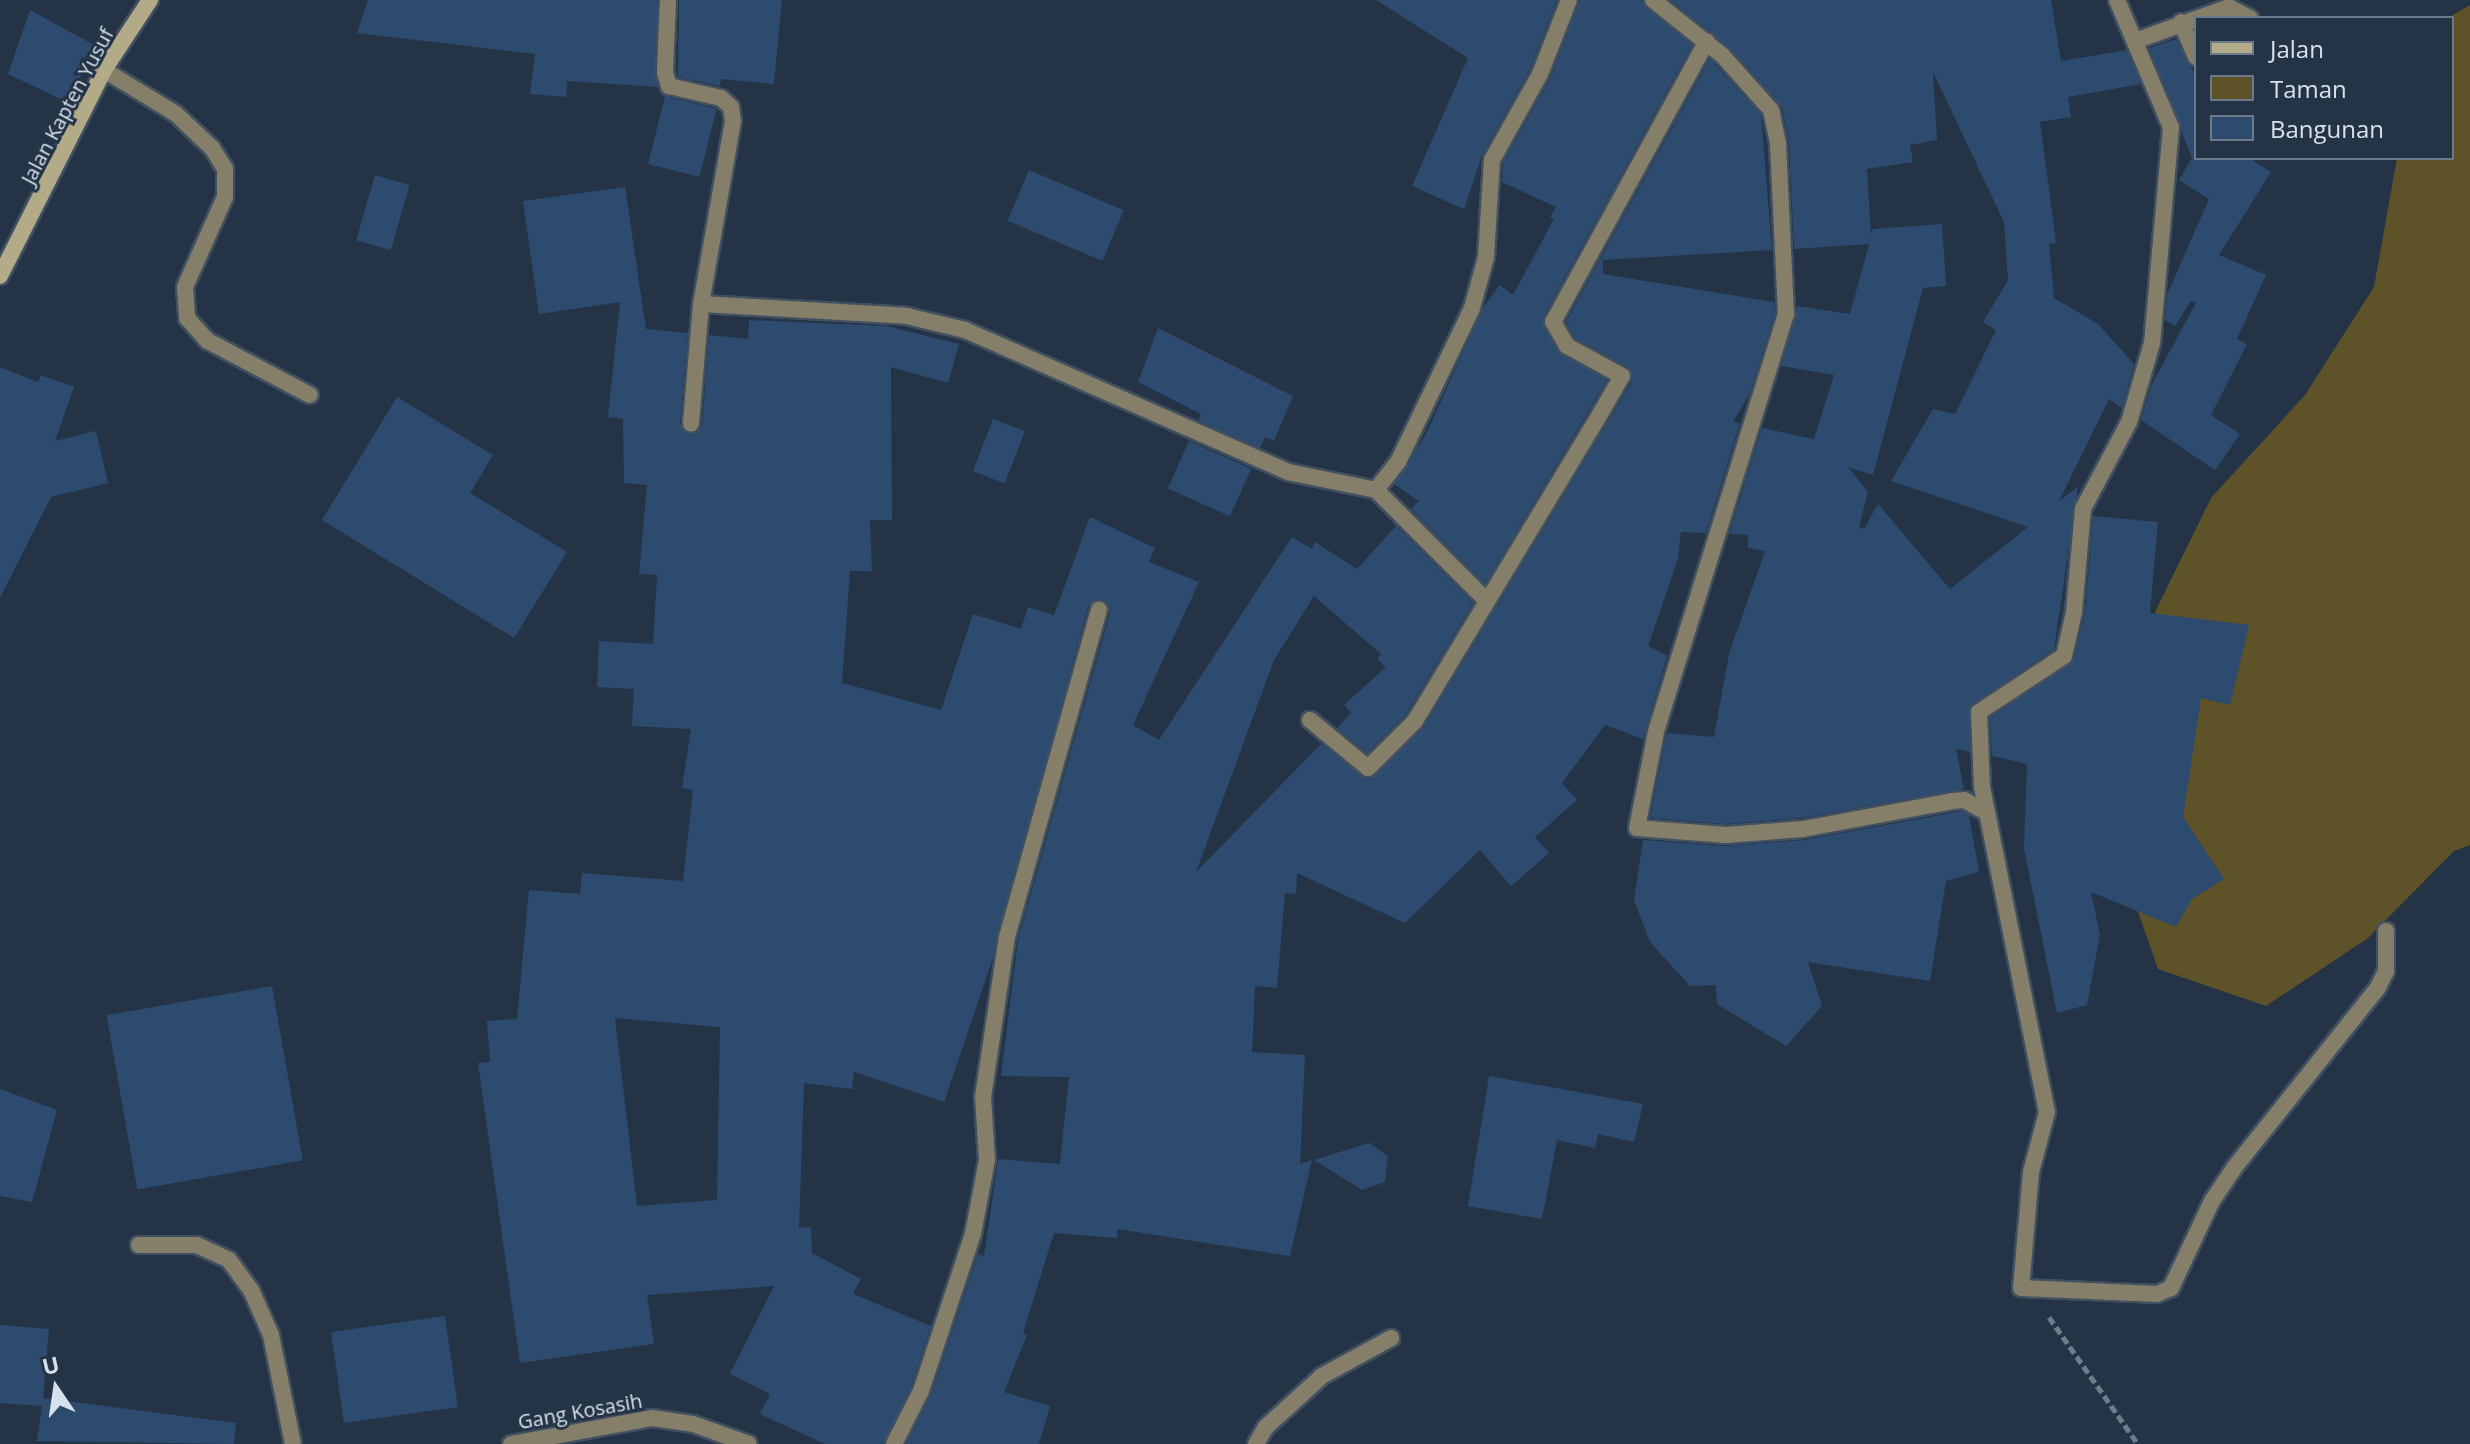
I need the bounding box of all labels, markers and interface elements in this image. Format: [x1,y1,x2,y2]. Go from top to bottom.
legend [2194,16,2454,160]
street label: Jalan Kapten Yusuf [16,24,118,188]
text: Jalan [2270,32,2324,65]
text: Taman [2270,72,2347,105]
text: Bangunan [2270,112,2384,145]
north arrow [16,1348,96,1428]
text: U [39,1348,62,1381]
street label: Gang Kosasih [516,1388,644,1434]

